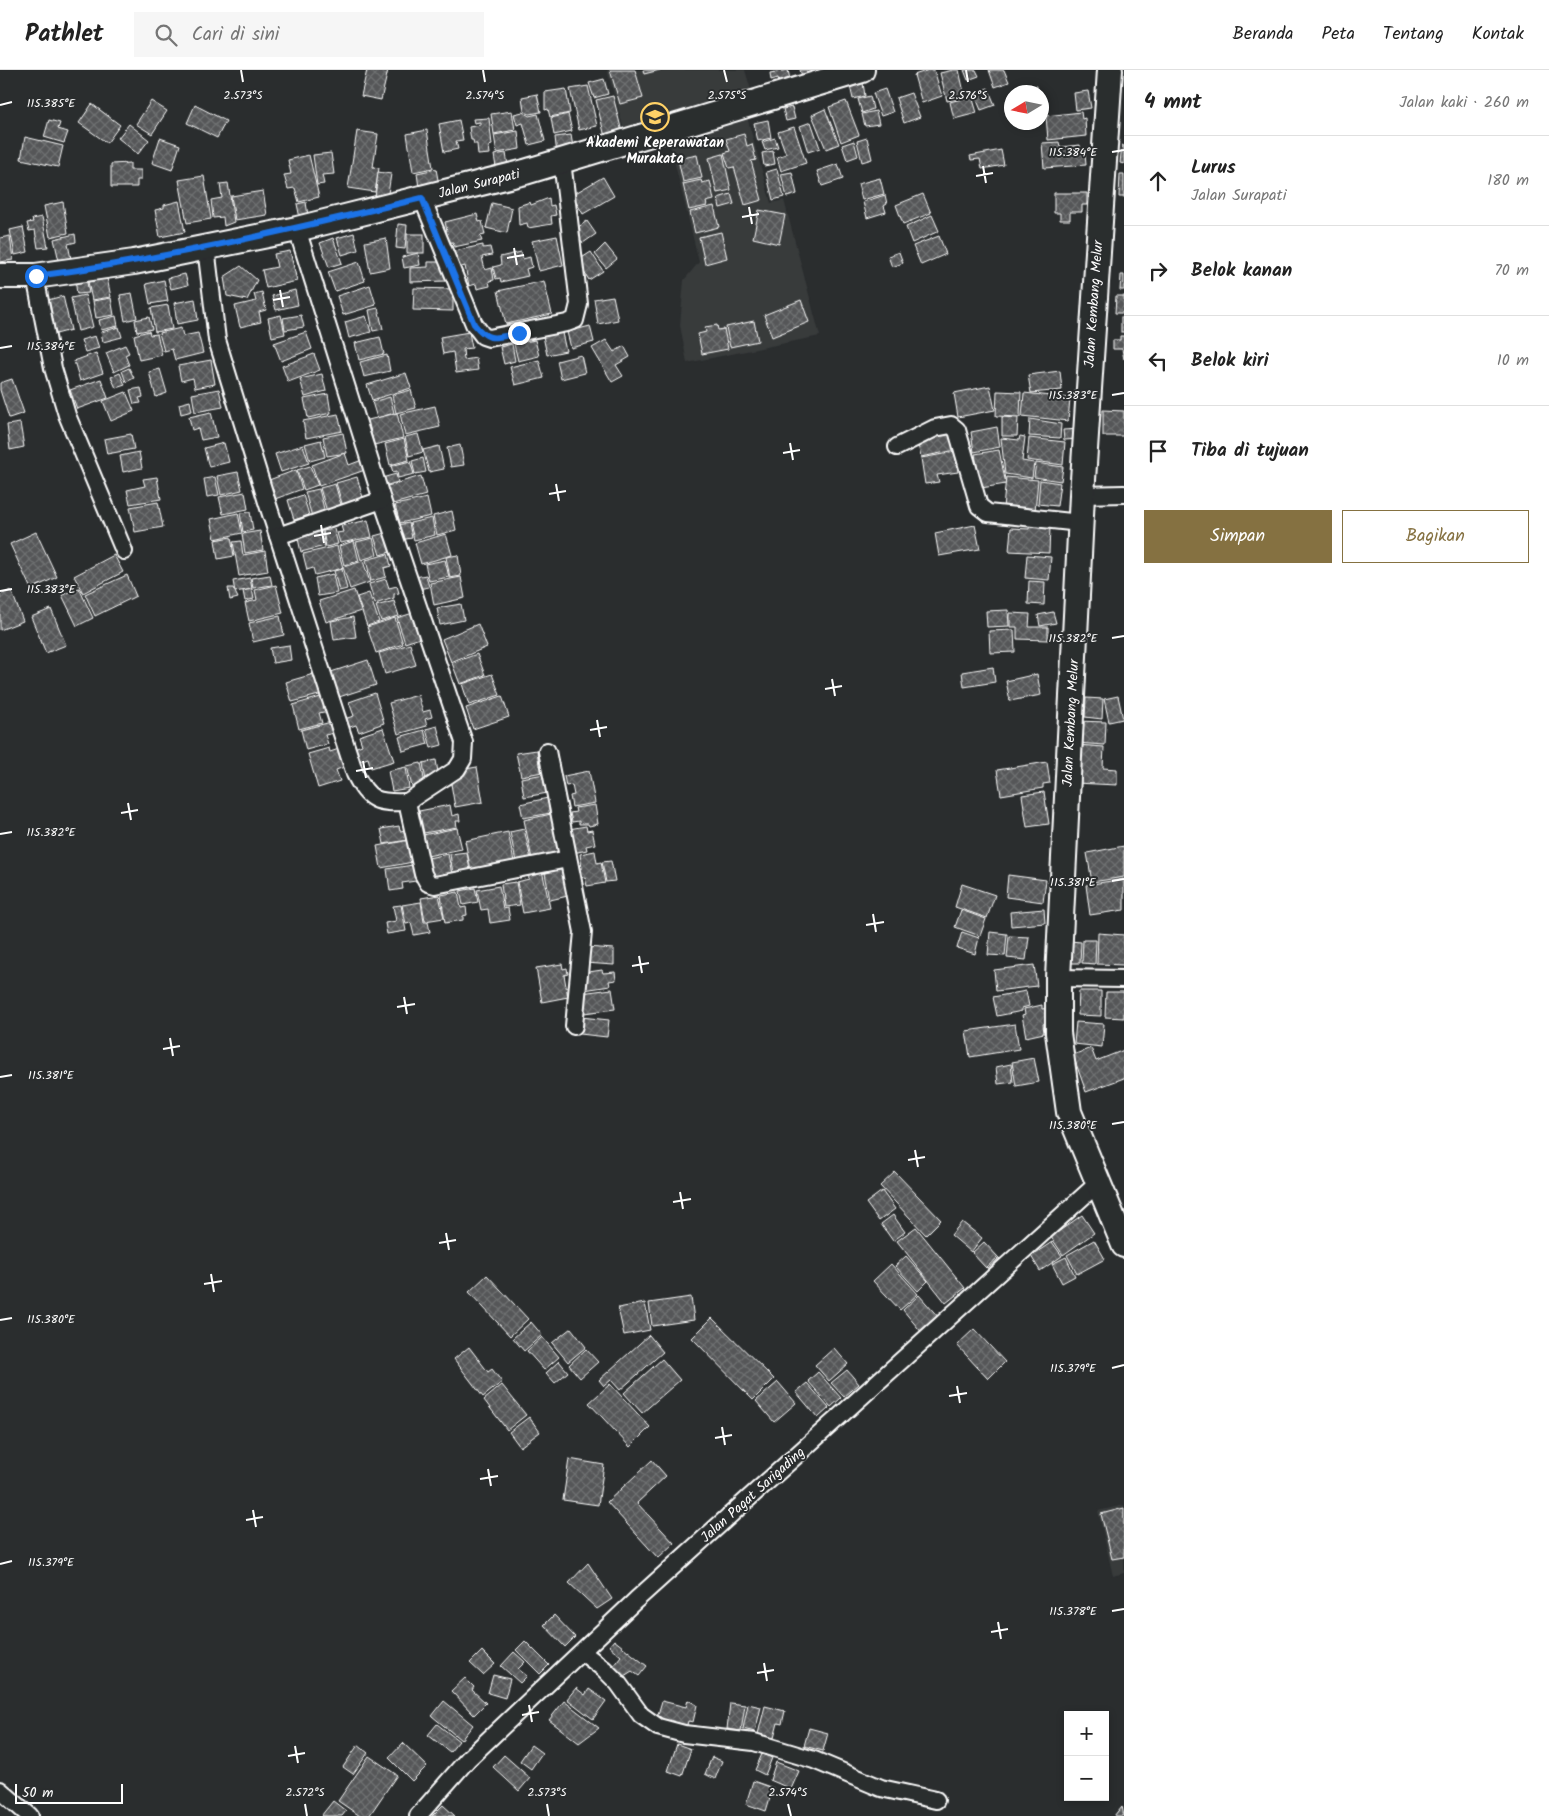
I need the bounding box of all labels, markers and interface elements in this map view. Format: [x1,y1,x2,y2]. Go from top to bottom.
search box [134,12,484,57]
text: Pathlet [25,15,104,54]
text: Cari di sini [192,20,279,50]
text: Beranda [1233,20,1294,49]
text: Peta [1322,20,1355,49]
text: Tentang [1383,20,1444,49]
text: Kontak [1472,20,1524,49]
icon: search [152,21,180,49]
north arrow [1004,85,1049,130]
text: 2.573°S [223,86,263,105]
text: 2.574°S [466,86,505,105]
text: 2.575°S [708,86,747,105]
text: 2.576°S [949,86,988,105]
text: 4 mnt [1144,86,1202,119]
text: Jalan kaki · 260 m [1399,90,1529,115]
text: 115.385°E [27,94,76,113]
school or university icon: Akademi Keperawatan Murakata [640,102,670,132]
place label: Akademi Keperawatan Murakata [586,132,724,170]
text: 115.384°E [1049,143,1098,162]
text: Lurus [1191,153,1236,183]
street label: Jalan Surapati [436,163,523,205]
icon: ahead [1144,167,1172,195]
text: 180 m [1487,168,1529,193]
text: Jalan Surapati [1191,183,1287,208]
street label: Jalan Kembang Melur [1079,238,1110,368]
text: Belok kanan [1191,256,1292,286]
icon: right [1144,257,1172,285]
text: 70 m [1494,258,1529,283]
route start [25,265,48,288]
route end [508,322,531,345]
text: 115.384°E [27,337,76,356]
text: Belok kiri [1191,346,1269,376]
icon: left [1144,347,1172,375]
text: 10 m [1497,348,1529,373]
text: 115.383°E [1049,386,1098,405]
text: Tiba di tujuan [1191,436,1309,466]
icon: arrive [1144,437,1172,465]
button: Simpan [1144,510,1332,563]
button: Bagikan [1342,510,1529,563]
text: 115.383°E [27,580,76,599]
text: 115.382°E [1049,629,1098,648]
street label: Jalan Kembang Melur [1057,657,1085,787]
text: 115.382°E [27,823,76,842]
text: 115.381°E [1050,873,1097,892]
text: 115.381°E [28,1066,75,1085]
text: 115.380°E [1049,1116,1098,1135]
text: 115.380°E [27,1310,76,1329]
text: 115.379°E [1050,1359,1097,1378]
street label: Jalan Pagat Sarigading [696,1442,810,1548]
text: 115.379°E [28,1553,75,1572]
text: 115.378°E [1049,1602,1098,1621]
map controls [1064,1711,1109,1801]
button: + [1064,1711,1109,1756]
button: − [1064,1756,1109,1801]
scale bar [15,1781,122,1804]
text: 50 m [22,1782,53,1804]
text: 2.572°S [285,1783,325,1802]
text: 2.573°S [527,1783,567,1802]
text: 2.574°S [769,1783,808,1802]

